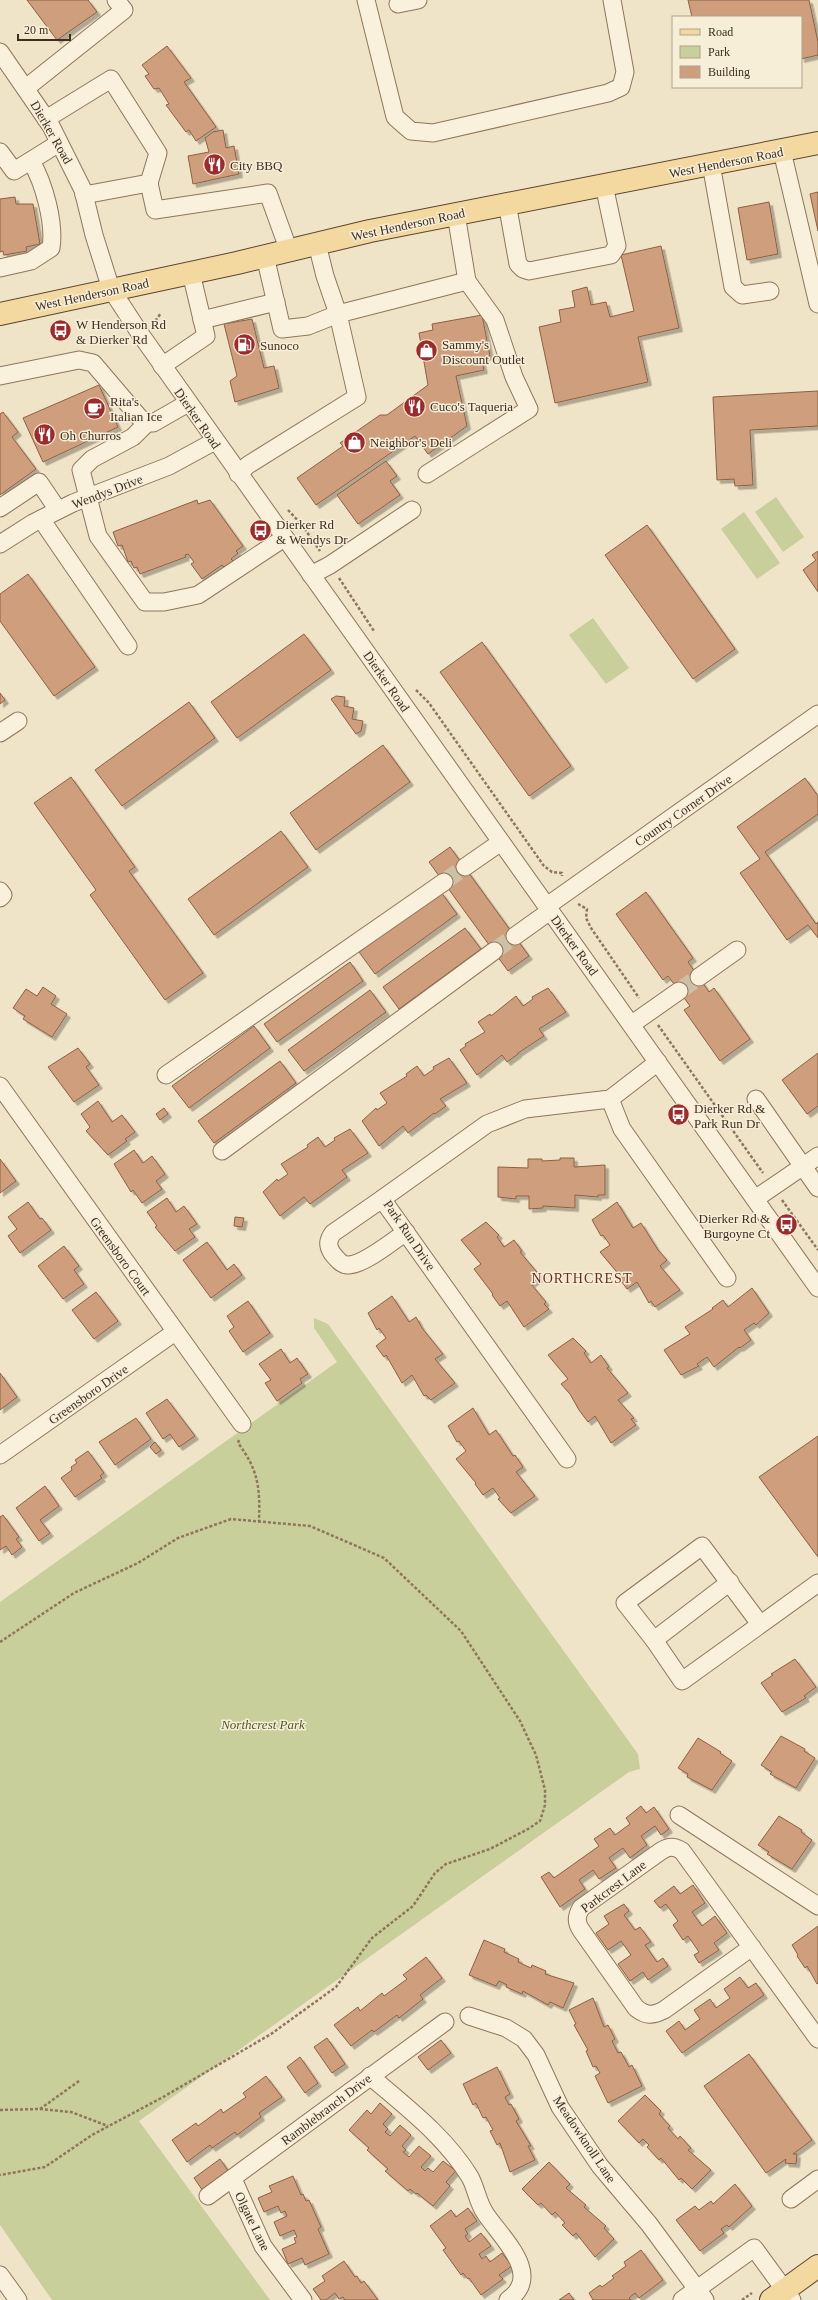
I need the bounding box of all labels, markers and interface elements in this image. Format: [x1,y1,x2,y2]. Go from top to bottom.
scale bar [18,16,70,42]
legend [672,16,802,88]
text: 20 m [24,23,49,37]
text: Road [708,25,733,39]
text: Park [708,45,730,59]
text: Building [708,65,750,79]
street label: Dierker Road [27,98,76,167]
street label: West Henderson Road [668,144,785,181]
restaurant icon: City BBQ [201,152,227,178]
place label: City BBQ [230,158,283,173]
street label: West Henderson Road [350,205,467,244]
street label: West Henderson Road [34,275,151,314]
place label: W Henderson Rd & Dierker Rd [76,317,167,347]
bus stop icon: W Henderson Rd & Dierker Rd [48,318,74,344]
fuel station icon: Sunoco [231,332,257,358]
place label: Sammy's Discount Outlet [442,337,525,367]
place label: Sunoco [260,338,299,353]
shop icon: Sammy's Discount Outlet [414,338,440,364]
street label: Dierker Road [171,385,224,452]
restaurant icon: Cuco's Taqueria [401,393,427,419]
place label: Rita's Italian Ice [110,394,163,424]
cafe icon: Rita's Italian Ice [82,395,108,421]
place label: Cuco's Taqueria [430,399,513,414]
restaurant icon: Oh Churros [31,422,57,448]
place label: Oh Churros [60,428,121,443]
shop icon: Neighbor's Deli [341,429,367,455]
place label: Neighbor's Deli [370,435,453,450]
street label: Wendys Drive [70,471,145,512]
place label: Dierker Rd & Wendys Dr [276,517,348,547]
bus stop icon: Dierker Rd & Wendys Dr [248,518,274,544]
street label: Dierker Road [360,648,413,715]
street label: Country Corner Drive [632,771,735,849]
street label: Dierker Road [548,912,602,979]
place label: Dierker Rd & Park Run Dr [694,1101,765,1131]
bus stop icon: Dierker Rd & Park Run Dr [666,1102,692,1128]
street label: Park Run Drive [381,1197,439,1273]
place label: Dierker Rd & Burgoyne Ct [699,1211,770,1241]
bus stop icon: Dierker Rd & Burgoyne Ct [773,1212,799,1238]
street label: Greensboro Court [87,1214,154,1299]
district label: NORTHCREST [532,1271,632,1286]
street label: Greensboro Drive [46,1361,131,1427]
park label: Northcrest Park [220,1717,305,1732]
street label: Parkcrest Lane [578,1857,649,1916]
street label: Ramblebranch Drive [278,2071,374,2148]
street label: Meadowknoll Lane [550,2093,619,2186]
street label: Olgate Lane [232,2189,273,2253]

